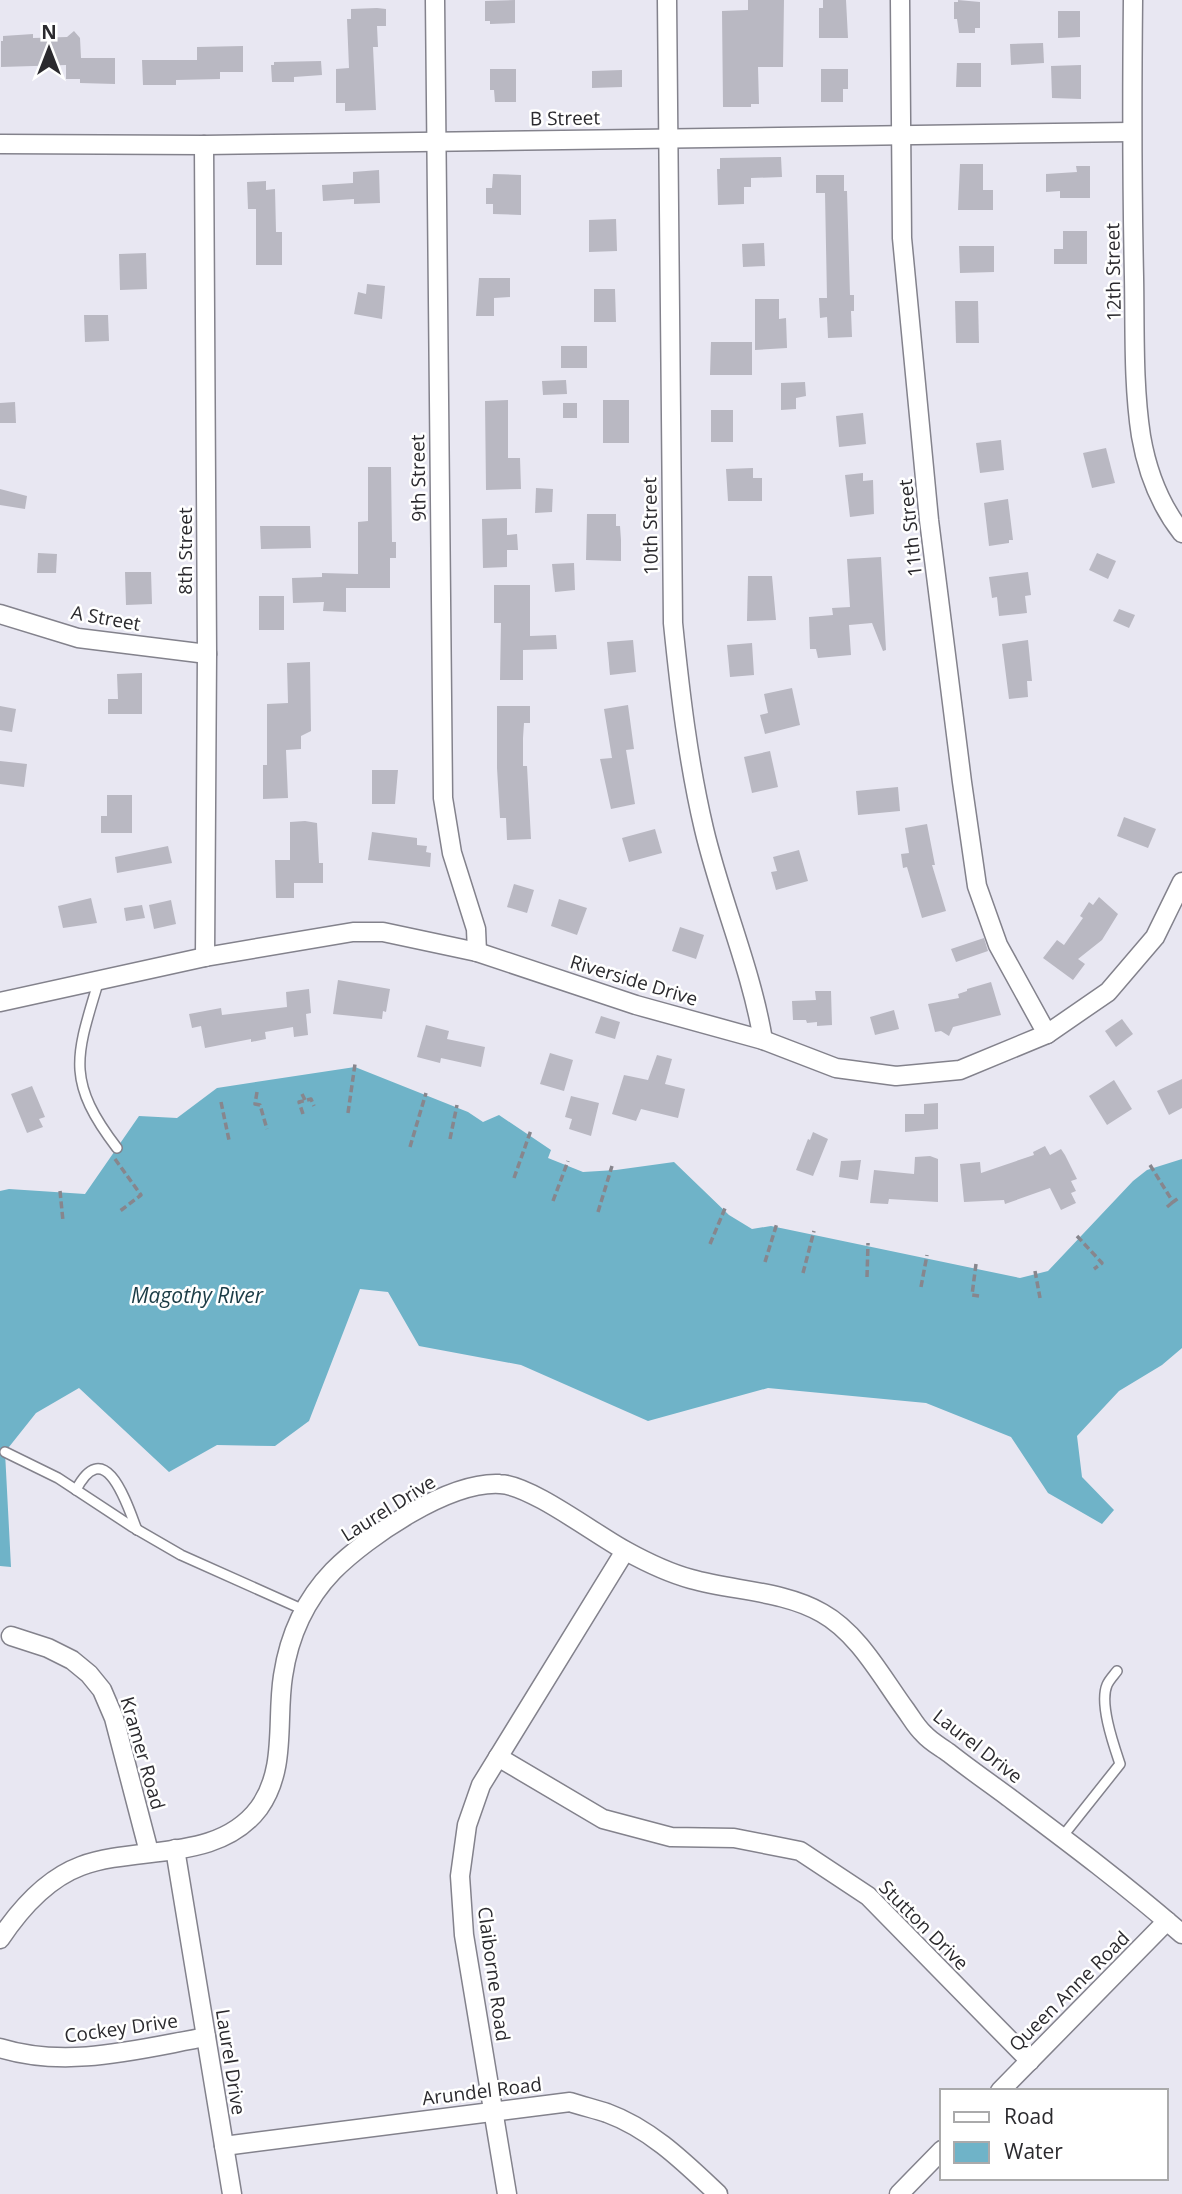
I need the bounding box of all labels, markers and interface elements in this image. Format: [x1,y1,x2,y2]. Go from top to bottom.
north arrow [14,14,84,84]
text: N [41,19,57,45]
street label: B Street [530,104,601,132]
street label: 12th Street [1099,222,1127,321]
street label: 9th Street [404,434,432,522]
street label: 10th Street [636,476,664,575]
street label: 11th Street [892,478,928,578]
street label: 8th Street [172,507,198,595]
street label: A Street [69,599,143,637]
street label: Riverside Drive [567,948,701,1012]
water label: Magothy River [131,1281,264,1309]
street label: Laurel Drive [336,1469,440,1547]
street label: Kramer Road [114,1694,172,1812]
street label: Laurel Drive [928,1703,1028,1789]
street label: Stutton Drive [873,1874,975,1976]
street label: Claiborne Road [472,1905,516,2043]
street label: Queen Anne Road [1003,1925,1135,2057]
street label: Cockey Drive [63,2007,179,2049]
street label: Laurel Drive [210,2007,252,2117]
street label: Arundel Road [421,2071,543,2111]
legend [940,2089,1168,2180]
text: Road [1004,2102,1054,2130]
text: Water [1004,2137,1063,2165]

